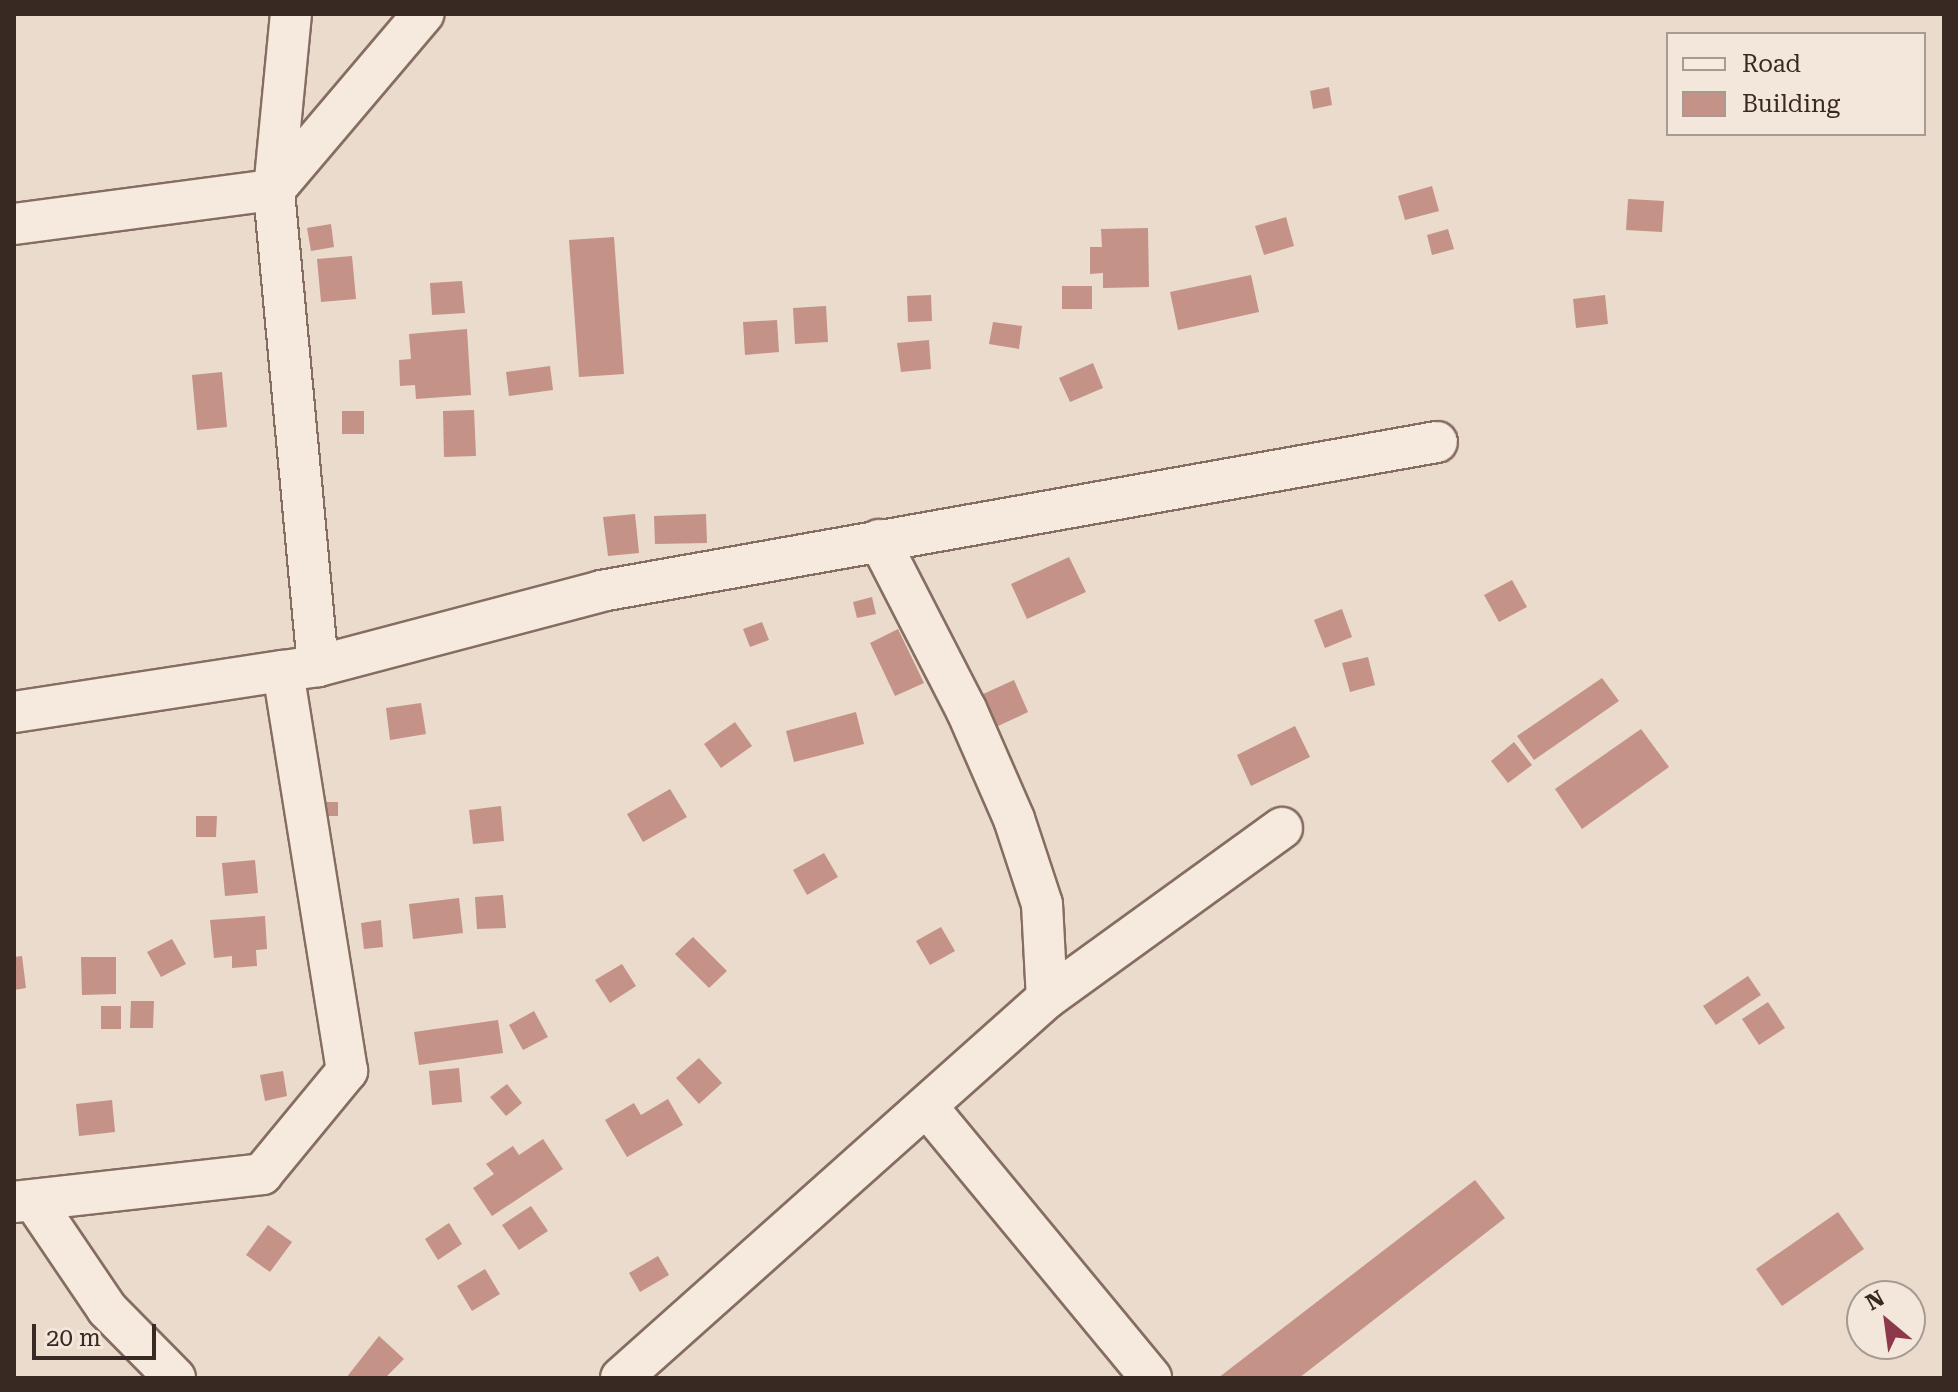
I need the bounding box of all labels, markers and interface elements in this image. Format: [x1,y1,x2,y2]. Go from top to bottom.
legend [1666,32,1926,136]
text: Road [1742,50,1801,78]
text: Building [1742,90,1840,118]
north arrow [1846,1280,1926,1360]
text: N [1862,1285,1889,1315]
scale bar [36,1308,160,1358]
text: 20 m [46,1324,101,1352]

